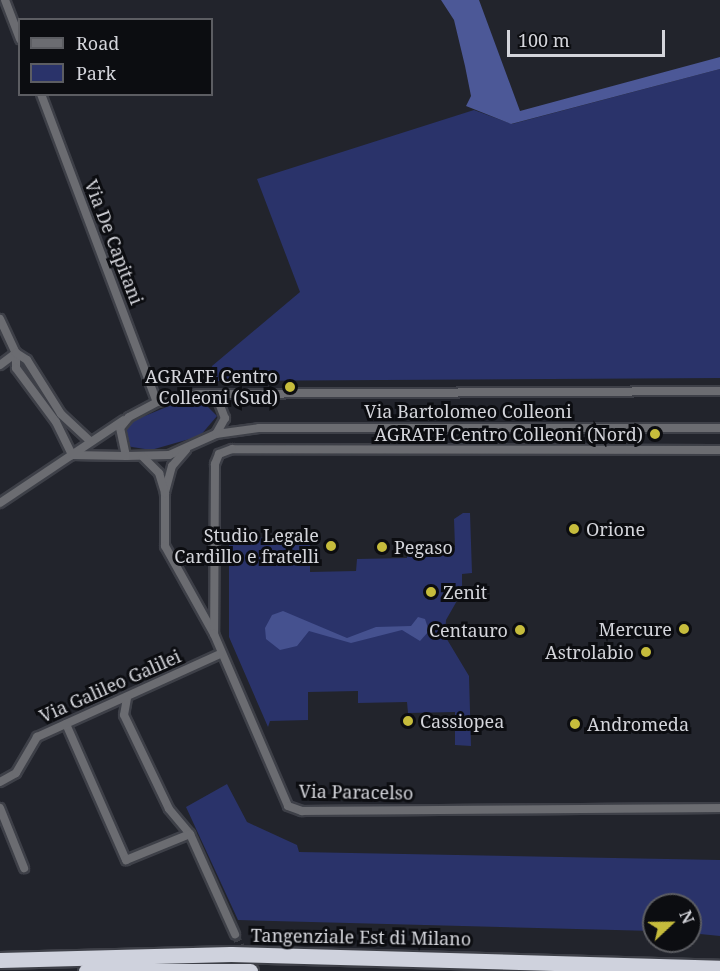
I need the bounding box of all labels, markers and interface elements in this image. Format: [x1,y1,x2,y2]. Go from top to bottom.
legend [18,18,213,96]
scale bar [510,18,668,56]
text: 100 m [518,28,570,52]
text: Road [76,31,119,55]
text: Park [76,61,116,85]
street label: Via De Capitani [80,177,148,307]
place label: AGRATE Centro Colleoni (Sud) [145,366,278,409]
marker: AGRATE Centro Colleoni (Sud) [283,380,297,394]
street label: Via Bartolomeo Colleoni [364,400,572,422]
place label: AGRATE Centro Colleoni (Nord) [375,423,643,445]
marker: AGRATE Centro Colleoni (Nord) [648,427,662,441]
place label: Orione [586,518,645,540]
marker: Orione [567,522,581,536]
place label: Studio Legale Cardillo e fratelli [174,525,319,568]
place label: Pegaso [394,536,453,558]
marker: Studio Legale Cardillo e fratelli [324,539,338,553]
marker: Pegaso [375,540,389,554]
place label: Zenit [443,581,487,603]
marker: Zenit [424,585,438,599]
place label: Mercure [599,618,672,640]
place label: Centauro [429,619,508,641]
marker: Mercure [677,622,691,636]
marker: Centauro [513,623,527,637]
place label: Astrolabio [545,641,634,663]
street label: Via Galileo Galilei [36,645,184,727]
marker: Astrolabio [639,645,653,659]
place label: Cassiopea [420,710,504,732]
place label: Andromeda [587,713,689,735]
marker: Cassiopea [401,714,415,728]
marker: Andromeda [568,717,582,731]
street label: Via Paracelso [299,780,413,804]
north arrow [642,893,702,953]
text: N [674,907,699,927]
street label: Tangenziale Est di Milano [251,924,471,950]

